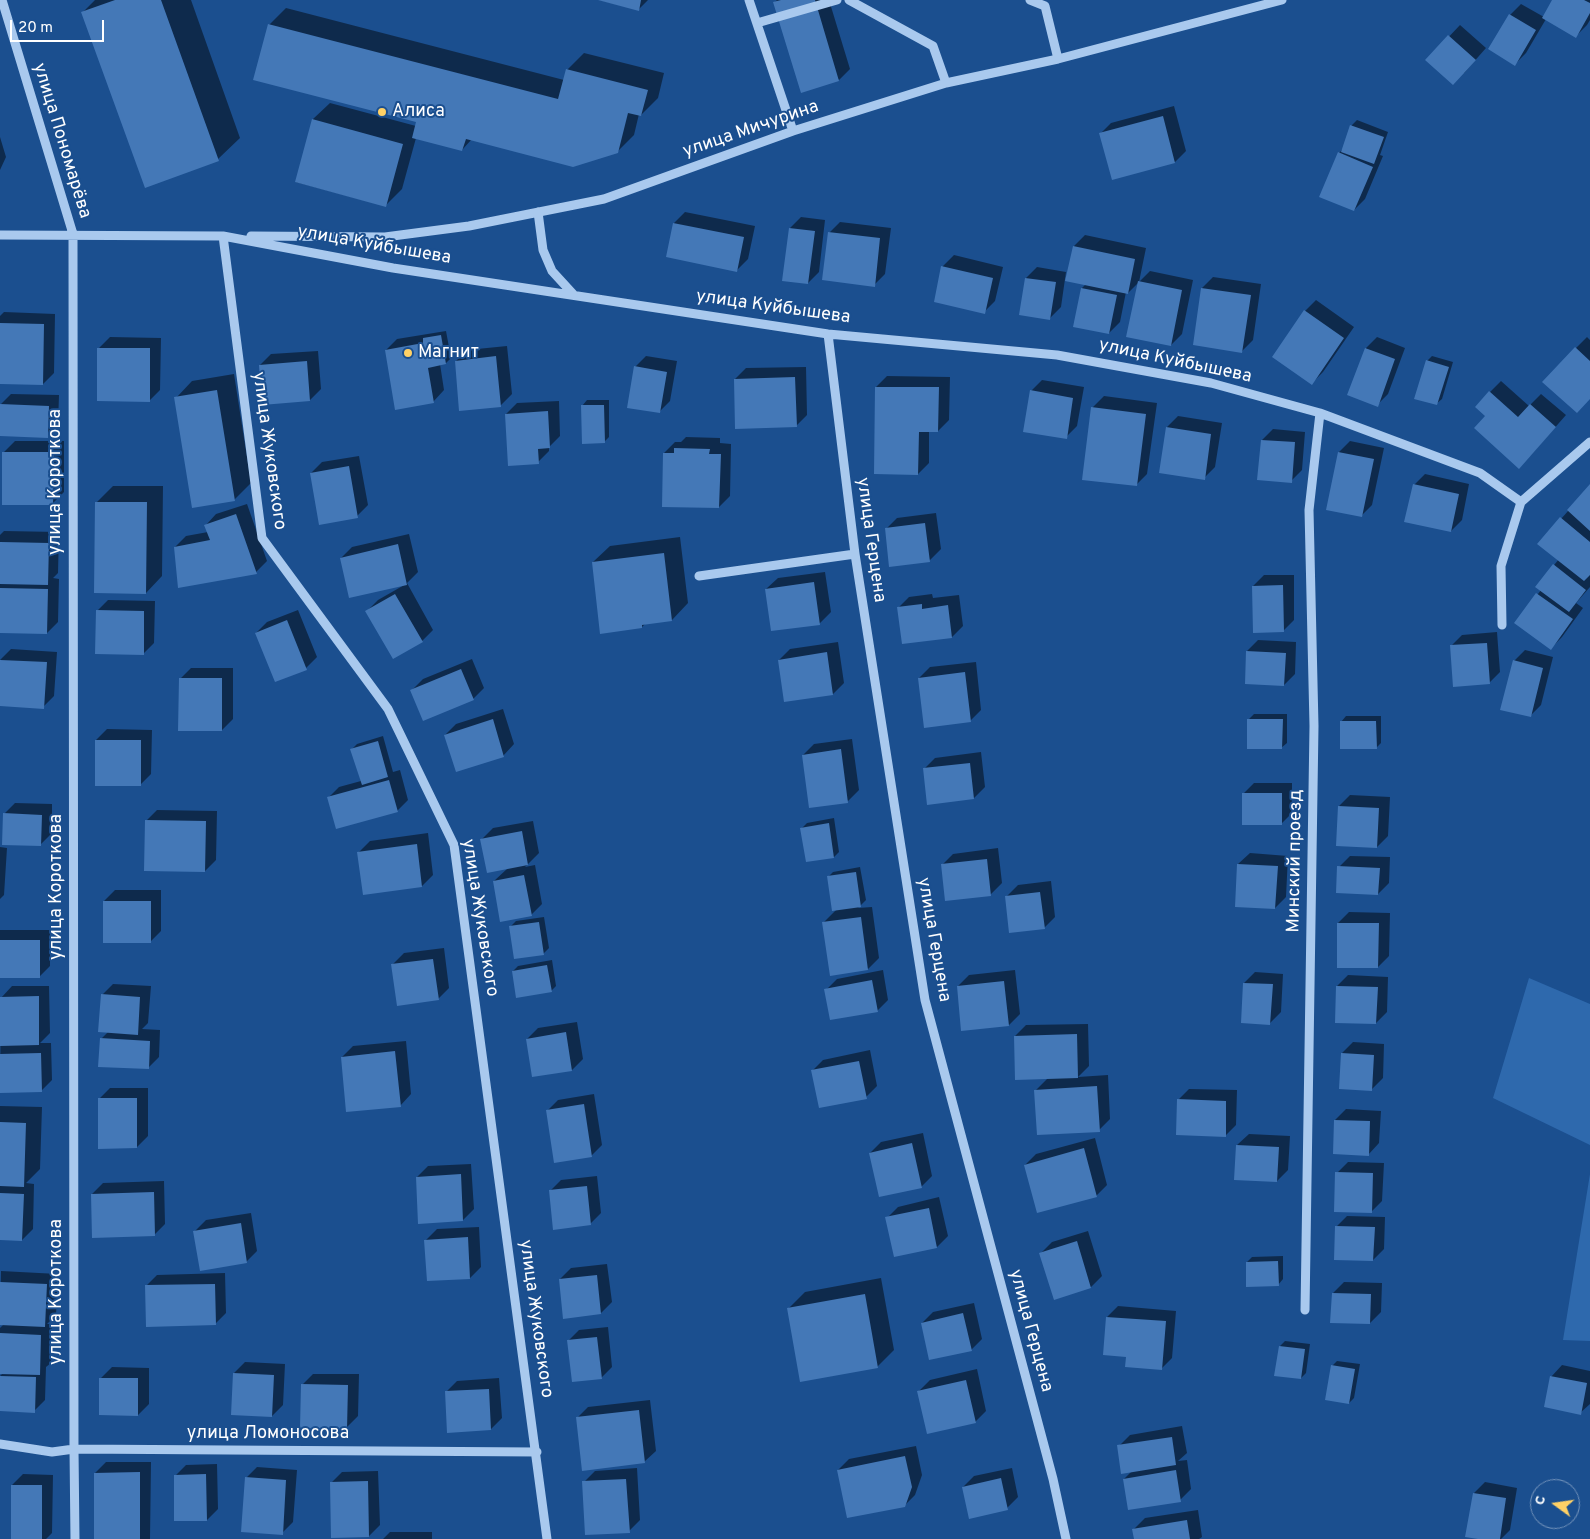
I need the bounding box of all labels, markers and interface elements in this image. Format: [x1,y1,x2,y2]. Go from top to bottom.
scale bar [12,10,106,42]
text: 20 m [18,19,53,38]
street label: улица Пономарёва [27,61,95,221]
street label: улица Мичурина [680,97,822,163]
place label: Алиса [392,101,445,123]
marker: Алиса [376,106,388,118]
street label: улица Куйбышева [295,222,453,270]
street label: улица Куйбышева [694,286,852,330]
street label: улица Куйбышева [1097,335,1253,389]
place label: Магнит [418,342,479,364]
marker: Магнит [402,347,414,359]
street label: улица Жуковского [246,371,290,531]
street label: улица Короткова [45,409,67,555]
street label: улица Герцена [851,476,889,604]
street label: Минский проезд [1284,789,1308,933]
street label: улица Короткова [46,814,68,960]
street label: улица Жуковского [456,838,502,998]
street label: улица Герцена [911,876,955,1004]
street label: улица Короткова [46,1219,68,1365]
street label: улица Жуковского [513,1239,557,1399]
street label: улица Герцена [1003,1267,1057,1395]
street label: улица Ломоносова [187,1423,349,1445]
north arrow [1530,1479,1580,1529]
text: С [1532,1494,1550,1507]

